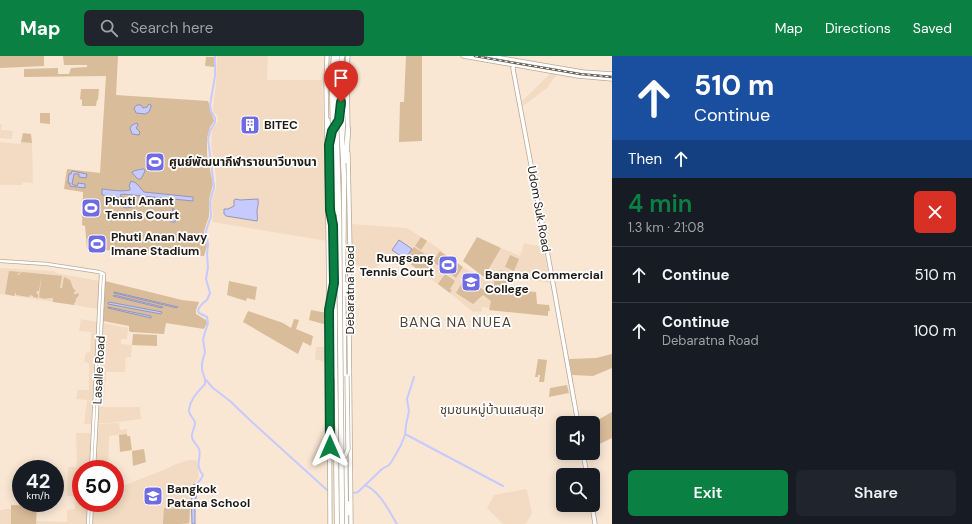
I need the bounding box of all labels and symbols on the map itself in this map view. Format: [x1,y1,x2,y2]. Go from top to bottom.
pin [324,61,358,102]
building icon: BITEC [239,114,261,136]
place label: BITEC [264,117,298,133]
sports icon: ศูนย์พัฒนากีฬาราชนาวีบางนา [144,151,166,173]
place label: ศูนย์พัฒนากีฬาราชนาวีบางนา [169,154,317,170]
street label: Udom Suk Road [524,165,554,253]
place label: Phuti Anant Tennis Court [105,193,179,223]
sports icon: Phuti Anant Tennis Court [80,197,102,219]
place label: Phuti Anan Navy Imane Stadium [111,229,208,259]
sports icon: Phuti Anan Navy Imane Stadium [86,233,108,255]
street label: Debaratna Road [342,245,358,335]
place label: Rungsang Tennis Court [360,250,434,280]
sports icon: Rungsang Tennis Court [437,254,459,276]
place label: Bangna Commercial College [485,267,603,297]
school or university icon: Bangna Commercial College [460,271,482,293]
district label: BANG NA NUEA [400,313,512,331]
street label: Lasalle Road [89,335,109,405]
district label: ชุมชนหมู่บ้านแสนสุข [440,401,544,418]
position arrow [309,426,351,468]
speed limit sign: 50 [72,460,124,512]
place label: Bangkok Patana School [167,481,250,511]
school or university icon: Bangkok Patana School [142,485,164,507]

